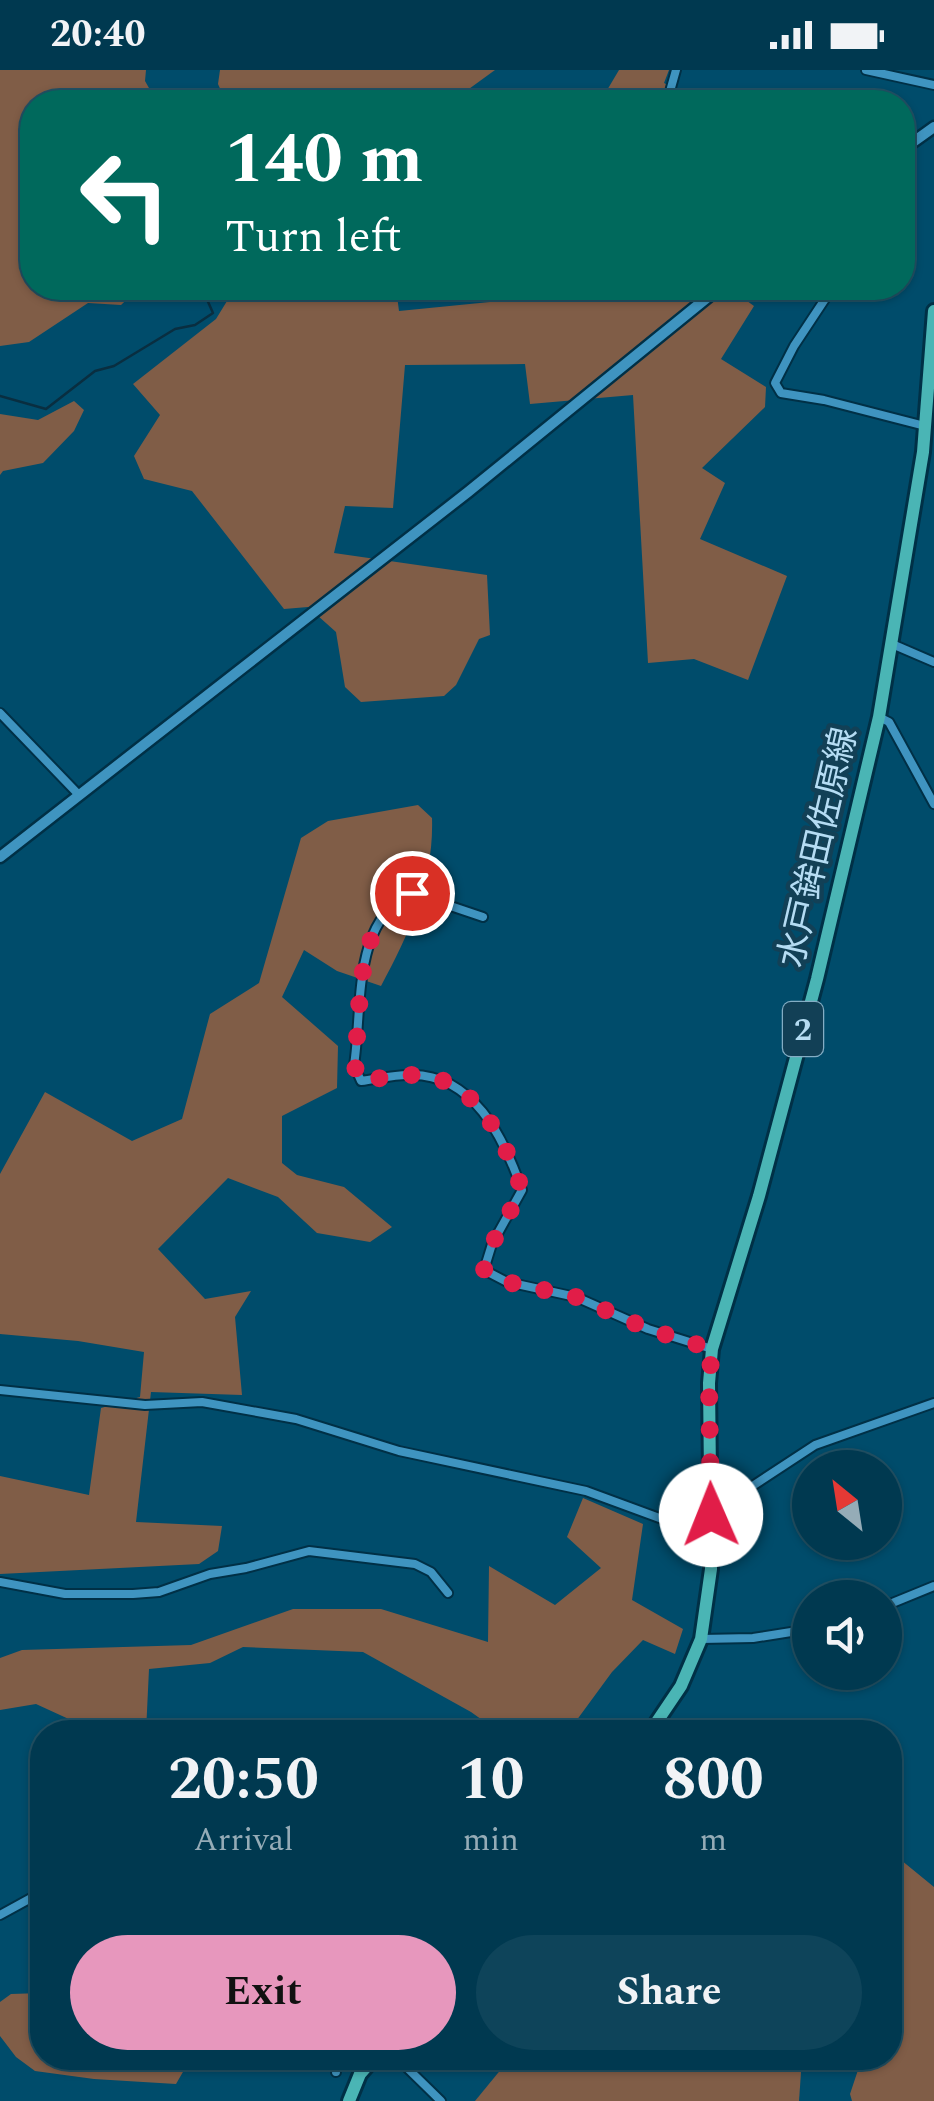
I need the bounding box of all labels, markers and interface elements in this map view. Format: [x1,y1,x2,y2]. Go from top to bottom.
text: 20:40 [50,6,145,64]
text: 140 m [225,107,423,213]
icon: left [60,130,190,260]
text: Turn left [225,203,402,272]
street label: 水戸鉾田佐原線 [765,722,872,973]
pin [370,851,455,936]
icon: arrive [385,866,440,921]
road number: 2 [783,1002,823,1056]
north arrow [792,1450,902,1560]
map controls [792,1450,902,1690]
position arrow [659,1463,763,1567]
button: sound [792,1580,902,1690]
text: 20:50 [168,1734,319,1826]
text: 10 [457,1734,525,1826]
text: 800 [663,1734,764,1826]
text: Arrival [194,1816,293,1865]
text: min [463,1816,519,1865]
text: m [699,1816,727,1865]
button: Exit [70,1935,456,2050]
button: Share [476,1935,862,2050]

